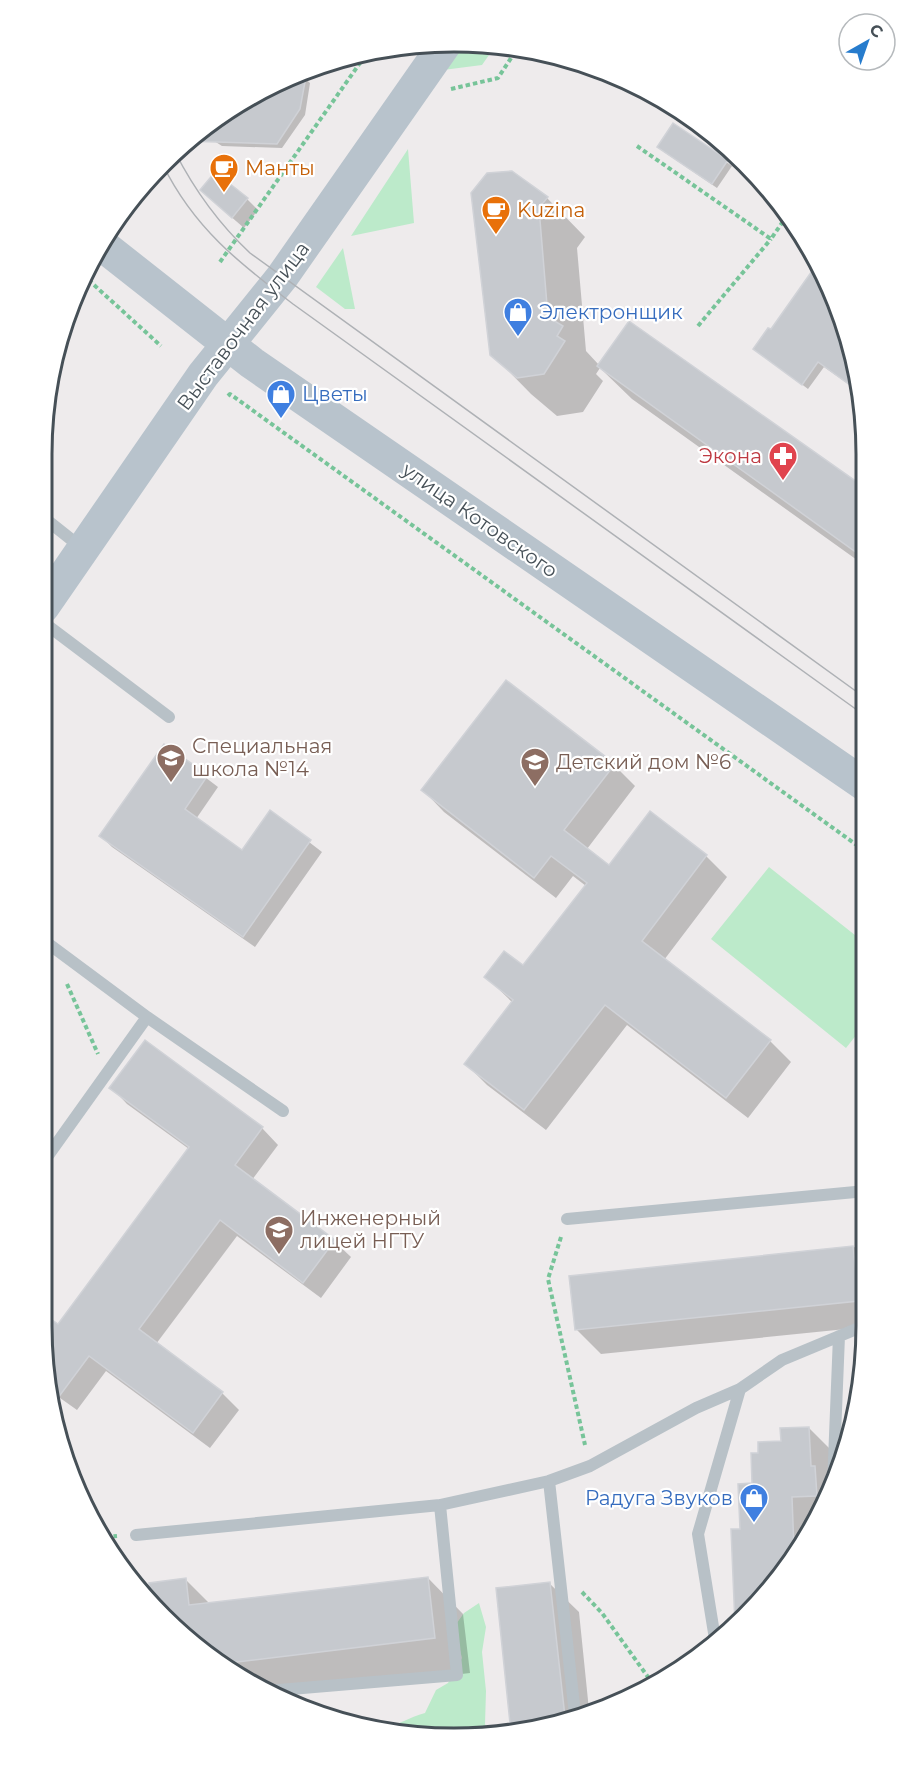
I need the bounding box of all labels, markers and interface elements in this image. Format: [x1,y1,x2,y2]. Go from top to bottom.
north arrow [837,12,897,72]
text: С [866,20,887,42]
cafe icon: Манты [208,152,240,194]
place label: Манты [245,156,315,180]
cafe icon: Kuzina [480,194,512,236]
place label: Kuzina [517,198,585,222]
street label: Выставочная улица [172,237,314,415]
shop icon: Электронщик [502,296,534,338]
place label: Электронщик [539,300,683,324]
shop icon: Цветы [265,378,297,420]
place label: Цветы [302,382,368,406]
pharmacy icon: Экона [767,440,799,482]
place label: Экона [699,444,762,468]
street label: улица Котовского [397,457,562,583]
place label: Специальная школа №14 [192,734,332,781]
school or university icon: Специальная школа №14 [155,742,187,784]
school or university icon: Детский дом №6 [519,746,551,788]
place label: Детский дом №6 [556,750,731,774]
place label: Инженерный лицей НГТУ [300,1206,441,1253]
school or university icon: Инженерный лицей НГТУ [263,1214,295,1256]
shop icon: Радуга Звуков [738,1482,770,1524]
place label: Радуга Звуков [585,1486,733,1510]

